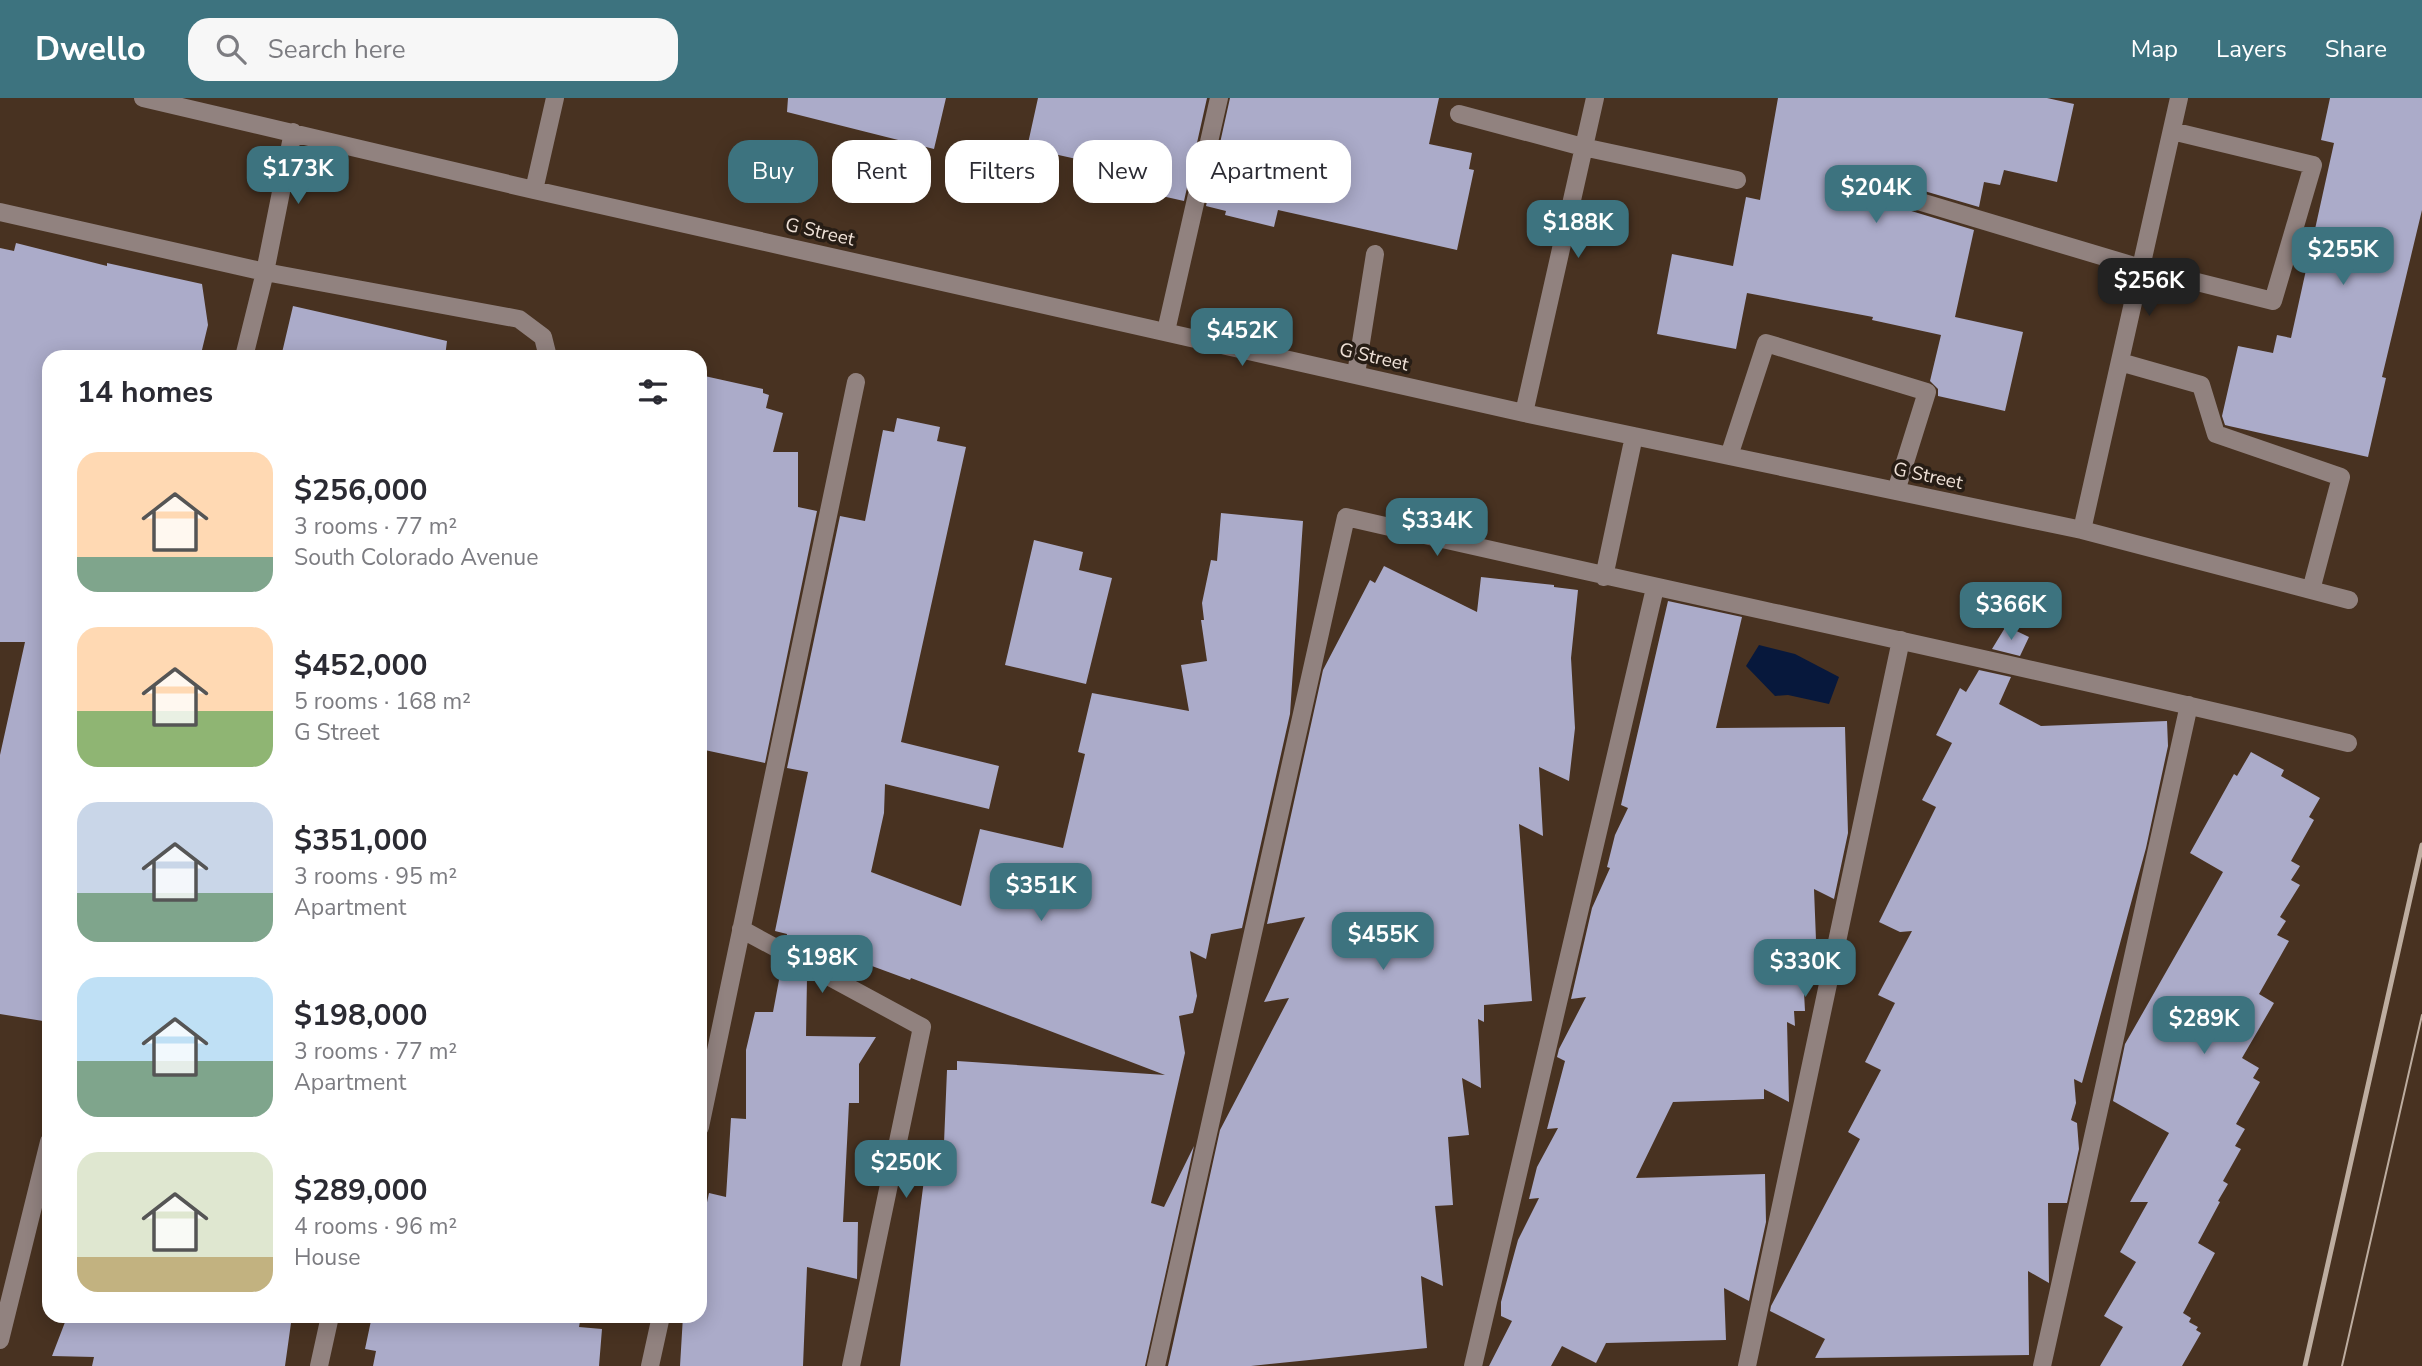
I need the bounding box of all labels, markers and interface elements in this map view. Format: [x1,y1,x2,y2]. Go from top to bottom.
search box [188,18,678,81]
text: Dwello [35,27,146,72]
icon: search [212,30,250,68]
text: Search here [268,32,406,67]
text: Map [2131,33,2178,65]
text: Layers [2216,33,2287,65]
text: Share [2325,33,2387,65]
chip: Buy [728,140,818,203]
chip: Rent [832,140,931,203]
chip: Filters [945,140,1059,203]
chip: New [1073,140,1172,203]
chip: Apartment [1186,140,1351,203]
pin: $173K [249,146,347,206]
text: $173K [263,153,333,184]
pin: $204K [1827,166,1925,225]
text: $204K [1841,172,1911,203]
pin: $188K [1529,200,1627,260]
text: $188K [1543,207,1613,238]
street label: G Street [783,211,858,253]
pin: $255K [2294,228,2392,287]
text: $255K [2308,234,2378,265]
pin: $256K [2100,258,2198,318]
text: $256K [2114,265,2184,296]
pin: $452K [1193,308,1291,368]
text: $452K [1207,315,1277,346]
street label: G Street [1337,336,1412,378]
text: 14 homes [77,372,213,413]
icon: filters [634,373,672,411]
street label: G Street [1891,456,1966,496]
text: $256,000 [294,470,427,511]
icon: home [133,480,217,564]
pin: $334K [1388,498,1486,558]
text: $334K [1402,505,1472,536]
text: 3 rooms · 77 m² [294,511,457,542]
text: South Colorado Avenue [294,542,539,573]
pin: $366K [1962,582,2060,642]
text: $366K [1976,589,2046,620]
text: $452,000 [294,645,427,686]
icon: home [133,655,217,739]
text: 5 rooms · 168 m² [294,686,471,717]
text: G Street [294,717,379,748]
text: $351,000 [294,820,427,861]
icon: home [133,830,217,914]
text: 3 rooms · 95 m² [294,861,457,892]
pin: $351K [992,864,1090,923]
text: $351K [1006,870,1076,901]
text: Apartment [294,892,406,923]
pin: $455K [1334,912,1432,972]
text: $455K [1348,919,1418,950]
pin: $198K [773,936,871,995]
pin: $330K [1756,940,1854,999]
text: $198K [787,942,857,973]
text: $330K [1770,946,1840,977]
text: $198,000 [294,995,427,1036]
pin: $289K [2155,996,2253,1056]
text: $289K [2169,1003,2239,1034]
icon: home [133,1005,217,1089]
text: 3 rooms · 77 m² [294,1036,457,1067]
text: Apartment [294,1067,406,1098]
pin: $250K [857,1140,955,1200]
text: $250K [871,1147,941,1178]
text: $289,000 [294,1170,427,1211]
icon: home [133,1180,217,1264]
text: 4 rooms · 96 m² [294,1211,457,1242]
text: House [294,1242,361,1273]

